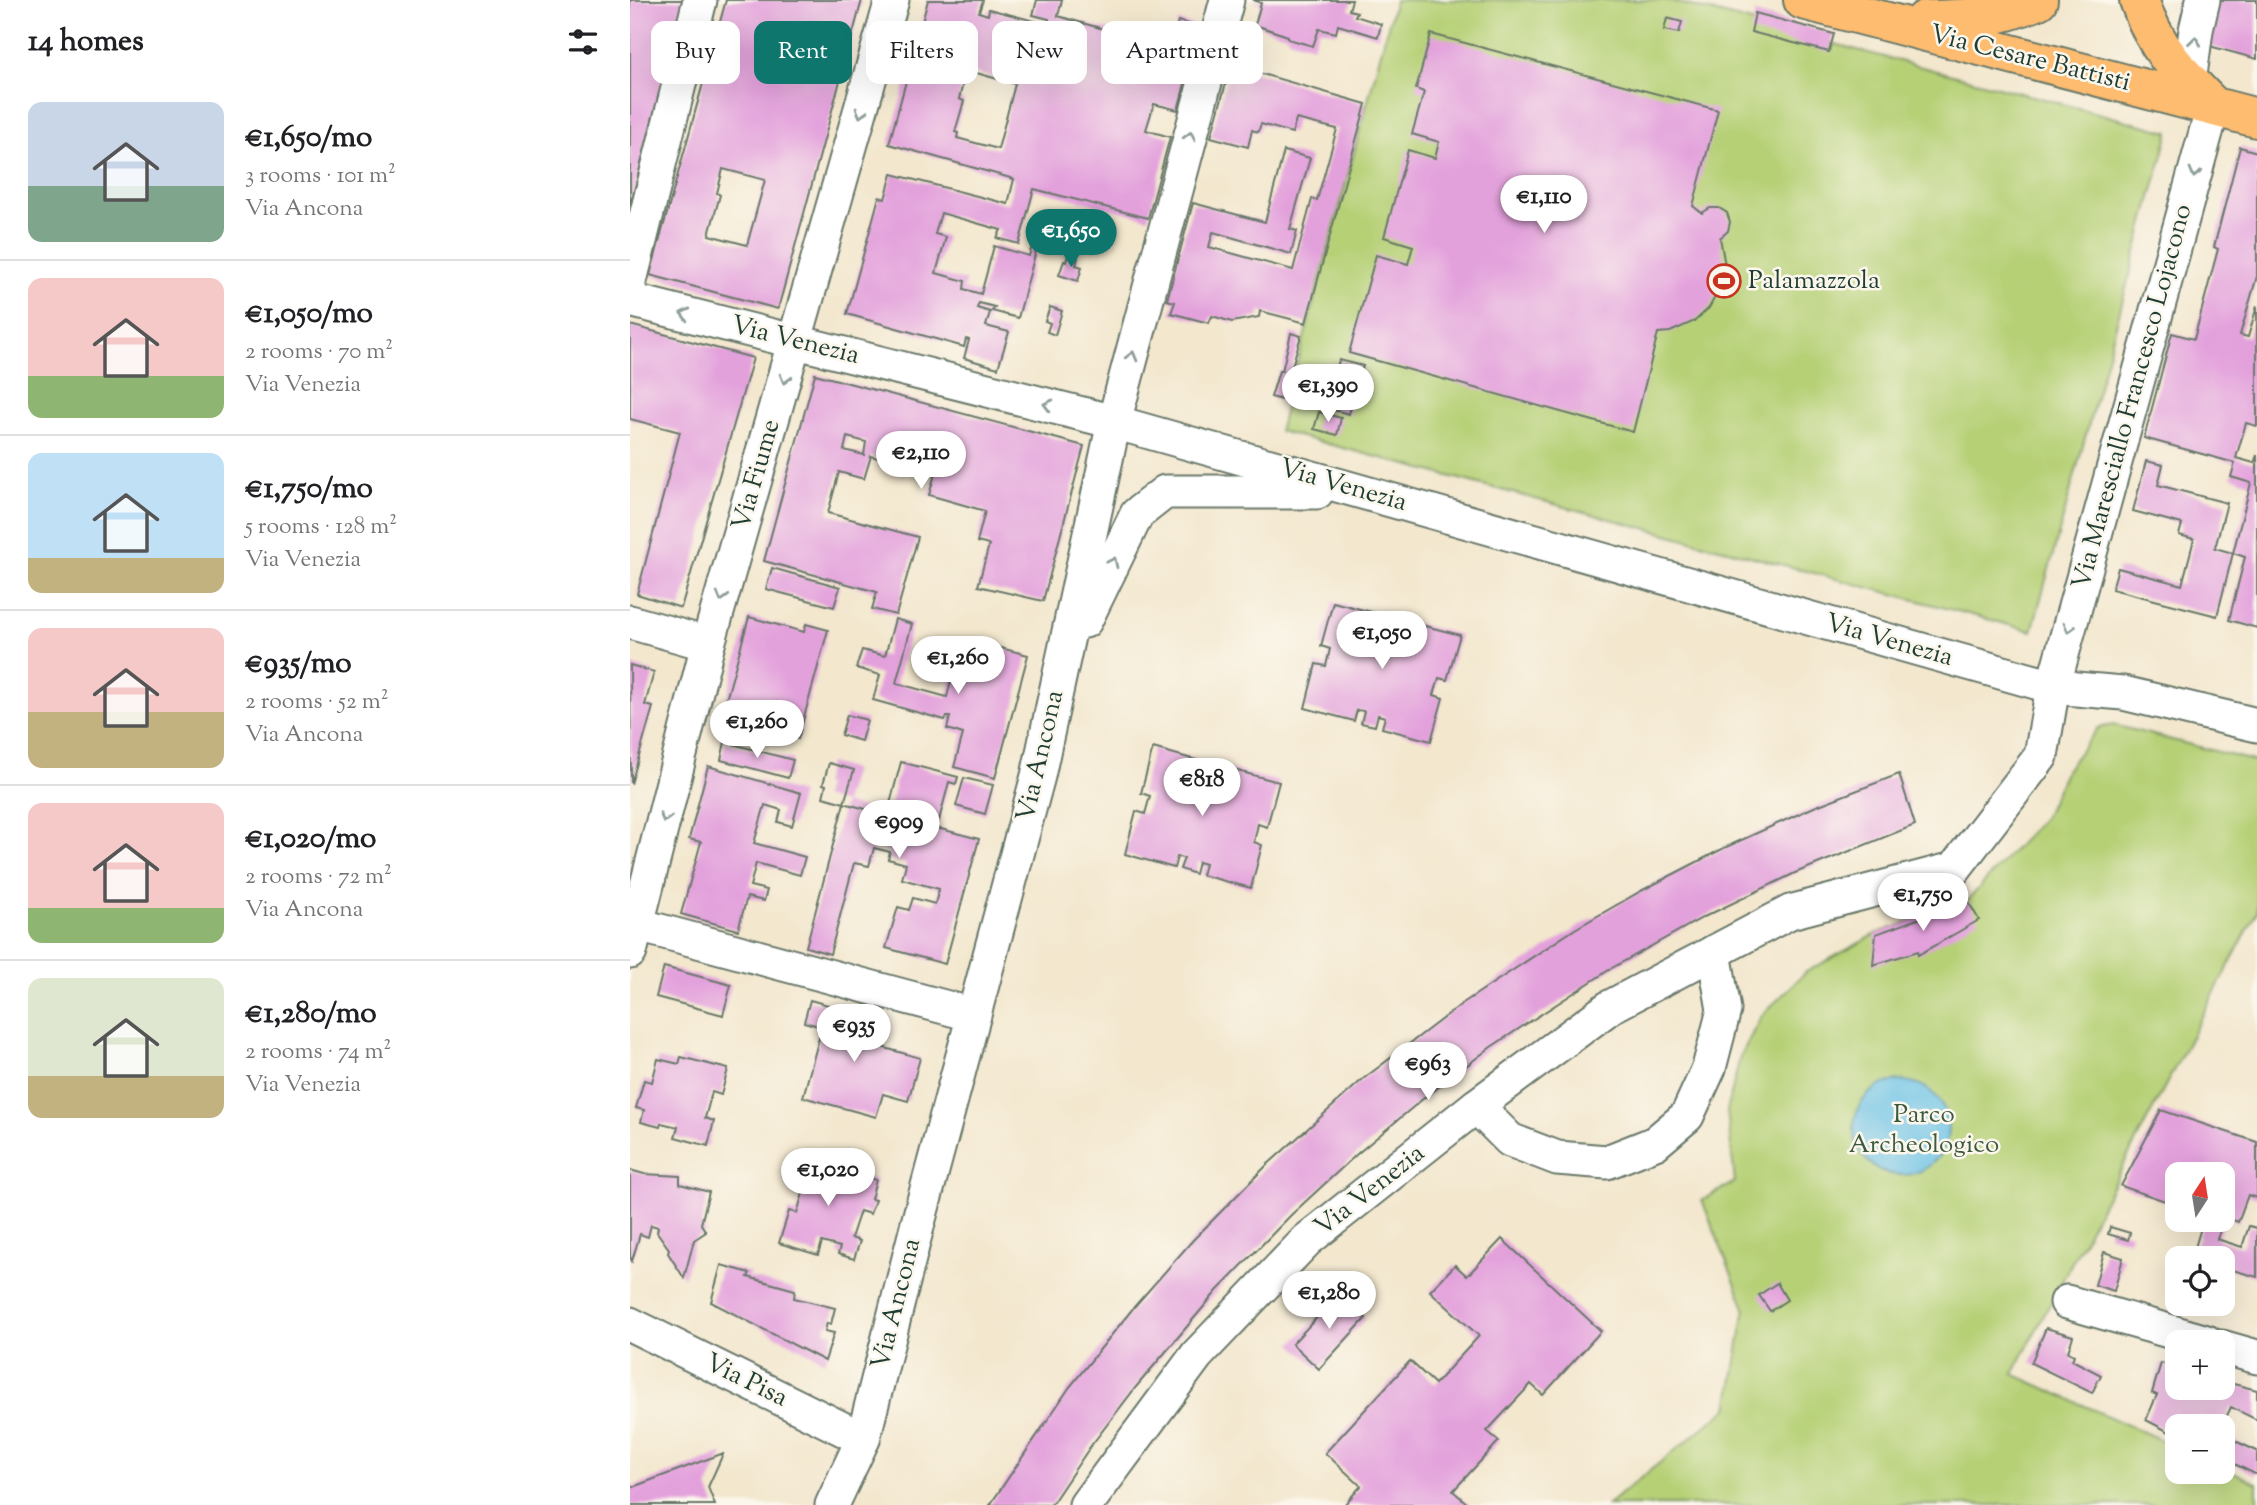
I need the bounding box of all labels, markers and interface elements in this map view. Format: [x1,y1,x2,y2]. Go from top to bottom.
street label: Via Cesare Battisti [1926,16,2134,102]
text: 14 homes [28,21,144,64]
chip: Buy [651,21,740,84]
chip: Rent [754,21,852,84]
chip: Filters [866,21,978,84]
chip: New [992,21,1087,84]
chip: Apartment [1101,21,1263,84]
icon: filters [564,23,602,61]
one-way arrow [2187,35,2202,47]
one-way arrow [854,107,869,119]
text: €1,650/mo [245,117,372,160]
icon: home [84,130,168,214]
one-way arrow [1182,130,1196,142]
text: 3 rooms · 101 m² [245,160,396,193]
one-way arrow [2189,166,2203,178]
pin: €1,110 [1487,176,1601,235]
text: €1,110 [1516,181,1572,214]
text: Via Ancona [245,193,363,226]
street label: Via Maresciallo Francesco Lojacono [2064,200,2202,594]
pin: €1,650 [1014,210,1128,269]
text: €1,650 [1042,215,1100,248]
sports icon: Palamazzola [1705,262,1743,300]
place label: Palamazzola [1748,263,1880,300]
text: €1,050/mo [245,293,373,336]
icon: home [84,306,168,390]
street label: Via Venezia [727,307,863,375]
one-way arrow [679,308,691,322]
text: 2 rooms · 70 m² [245,336,393,369]
one-way arrow [1123,350,1138,362]
pin: €1,390 [1271,364,1385,424]
text: Via Venezia [245,369,361,402]
text: €1,390 [1298,370,1358,403]
one-way arrow [779,373,794,385]
one-way arrow [1042,399,1054,413]
street label: Via Fiume [724,415,790,535]
pin: €2,110 [864,432,978,491]
text: €2,110 [892,437,950,470]
street label: Via Venezia [1275,450,1411,522]
text: €1,750/mo [245,468,373,511]
icon: home [84,481,168,565]
text: 5 rooms · 128 m² [245,511,397,544]
text: Via Venezia [245,544,361,577]
one-way arrow [1105,557,1119,569]
one-way arrow [716,591,730,603]
street label: Via Venezia [1821,605,1957,677]
pin: €1,050 [1325,612,1439,671]
text: €1,050 [1352,617,1412,650]
one-way arrow [2063,622,2077,634]
pin: €1,260 [901,636,1015,696]
text: €1,260 [927,642,989,675]
text: €935/mo [245,643,352,686]
icon: home [84,656,168,740]
text: 2 rooms · 52 m² [245,686,388,719]
street label: Via Ancona [1008,687,1074,825]
pin: €1,260 [700,700,814,760]
text: €1,260 [726,706,788,739]
text: Via Ancona [245,719,363,752]
pin: €818 [1161,758,1243,818]
text: €818 [1180,764,1224,797]
pin: €909 [858,800,940,860]
text: €909 [875,806,923,839]
one-way arrow [659,811,673,823]
text: €1,020/mo [245,818,376,861]
icon: home [84,831,168,915]
text: 2 rooms · 72 m² [245,861,392,894]
pin: €1,750 [1866,874,1980,933]
text: €1,750 [1893,879,1953,912]
text: Via Ancona [245,894,363,927]
text: €1,280/mo [245,993,377,1036]
pin: €935 [813,1004,895,1064]
icon: home [84,1006,168,1090]
text: €935 [833,1010,875,1043]
text: 2 rooms · 74 m² [245,1036,391,1069]
pin: €963 [1387,1042,1469,1102]
text: €963 [1405,1048,1451,1081]
text: Via Venezia [245,1069,361,1102]
park label: Parco Archeologico [1849,1097,1999,1164]
street label: Via Venezia [1307,1136,1433,1246]
pin: €1,020 [771,1148,885,1208]
text: €1,020 [797,1154,859,1187]
north arrow [2165,1162,2235,1232]
map controls [2165,1162,2235,1484]
street label: Via Ancona [863,1235,931,1373]
button: locate [2165,1246,2235,1316]
pin: €1,280 [1272,1272,1386,1331]
text: €1,280 [1298,1277,1360,1310]
button: + [2165,1330,2235,1400]
street label: Via Pisa [698,1345,794,1417]
button: − [2165,1414,2235,1484]

